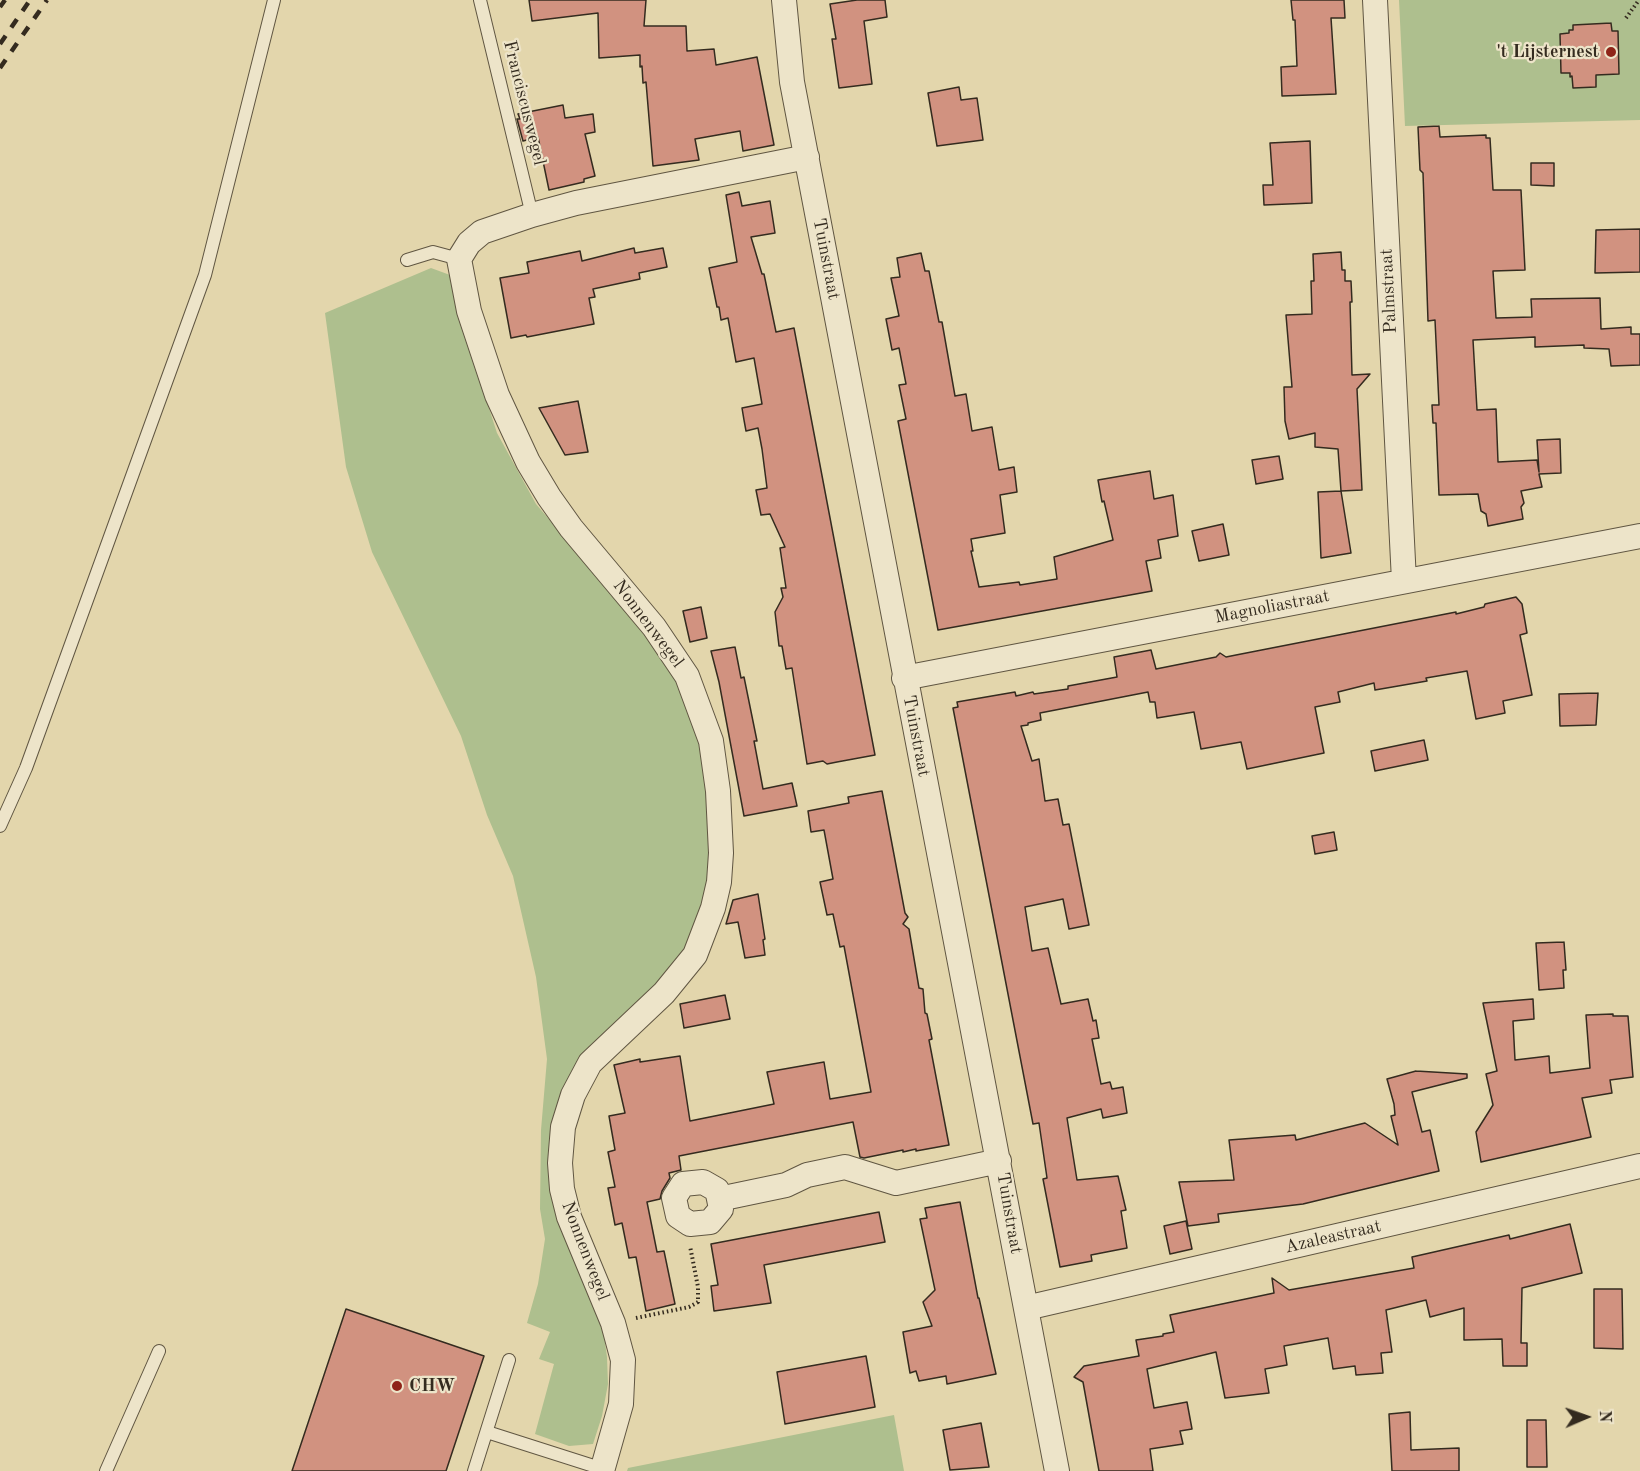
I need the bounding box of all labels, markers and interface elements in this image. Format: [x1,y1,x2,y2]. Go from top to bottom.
street label: Franciscuswegel [498,38,550,168]
place label: 't Lijsternest [1497,41,1599,63]
marker: 't Lijsternest [1604,45,1618,59]
street label: Tuinstraat [808,216,844,302]
street label: Palmstraat [1376,248,1402,334]
street label: Nonnenwegel [608,576,688,672]
street label: Magnoliastraat [1213,585,1331,629]
street label: Tuinstraat [898,693,934,779]
street label: Tuinstraat [991,1170,1027,1256]
street label: Nonnenwegel [556,1198,614,1304]
street label: Azaleastraat [1283,1215,1383,1259]
place label: CHW [409,1375,455,1397]
marker: CHW [390,1379,404,1393]
north arrow [1556,1387,1616,1447]
text: N [1596,1410,1612,1423]

